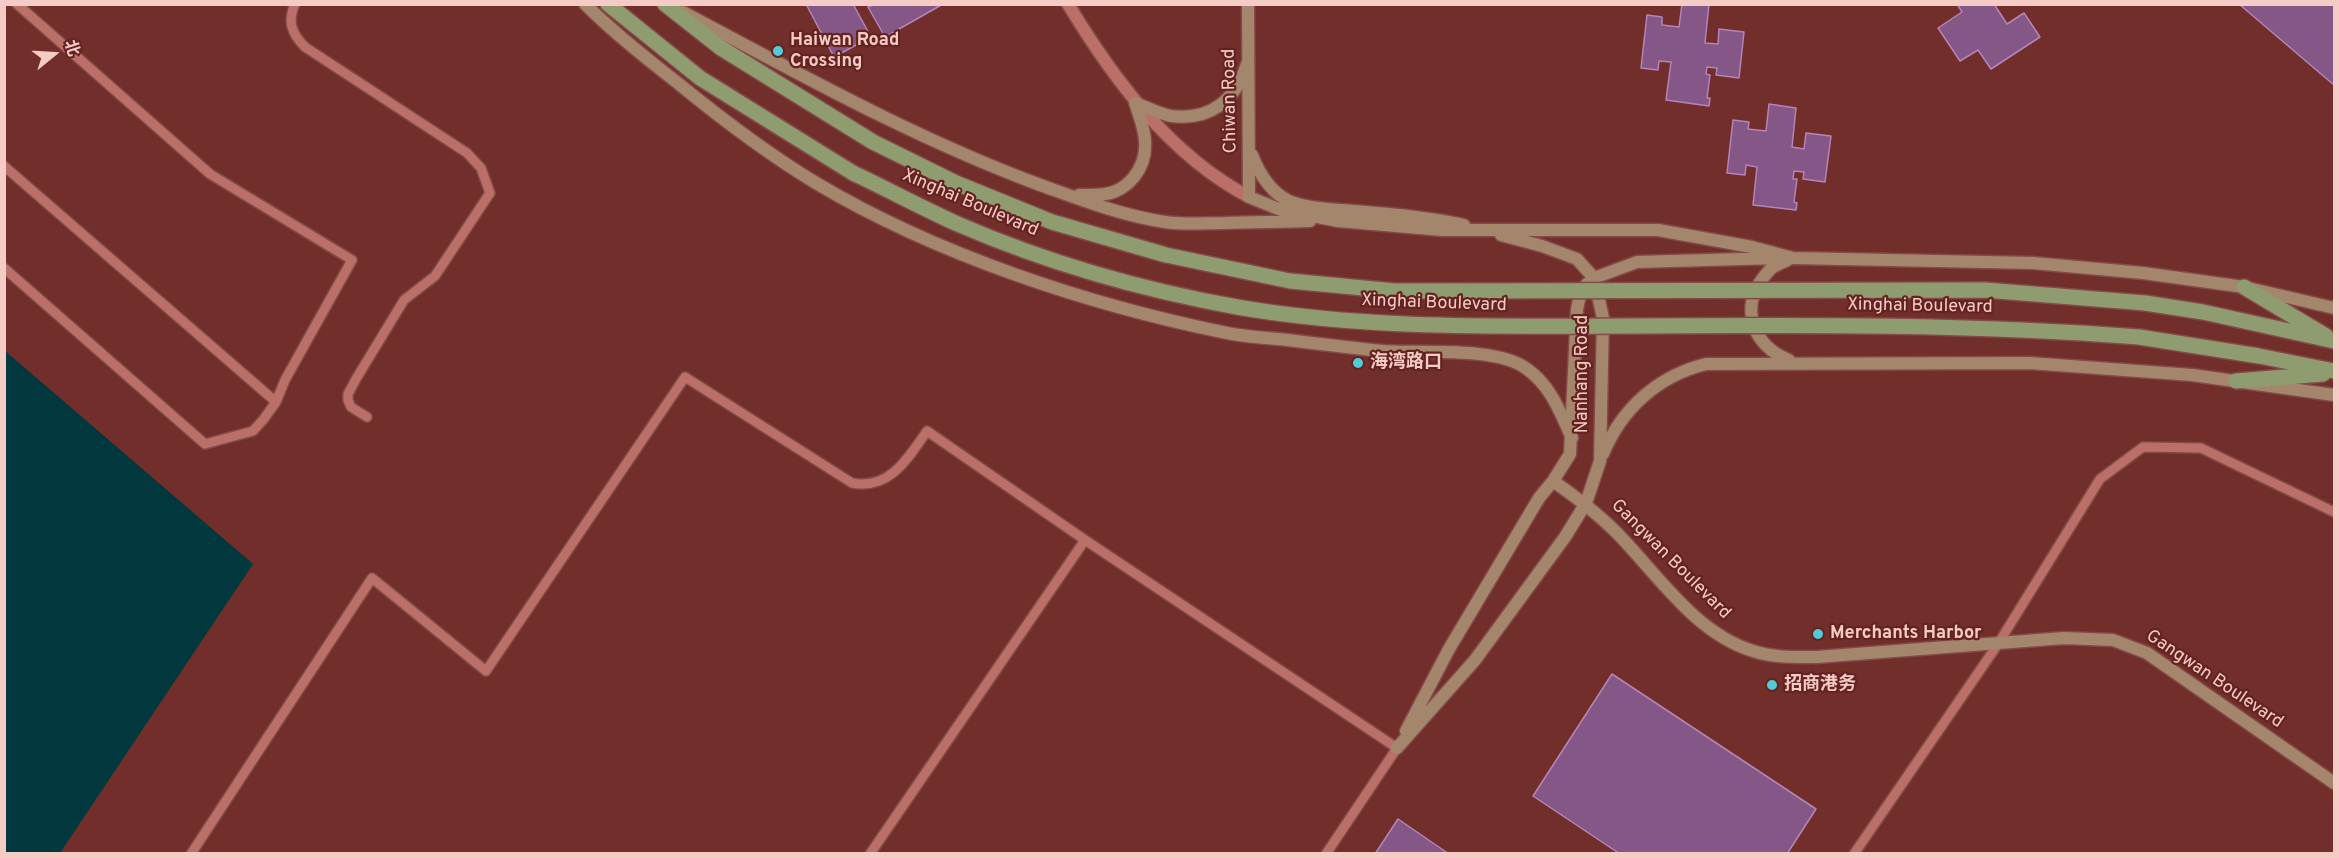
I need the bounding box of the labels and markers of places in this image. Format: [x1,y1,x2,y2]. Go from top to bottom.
place label: Haiwan Road Crossing [790,30,899,72]
marker: Haiwan Road Crossing [771,44,785,58]
place label: 海湾路口 [1370,352,1442,374]
marker: 海湾路口 [1351,356,1365,370]
place label: Merchants Harbor [1830,623,1981,645]
marker: Merchants Harbor [1811,627,1825,641]
place label: 招商港务 [1784,674,1856,696]
marker: 招商港务 [1765,678,1779,692]

